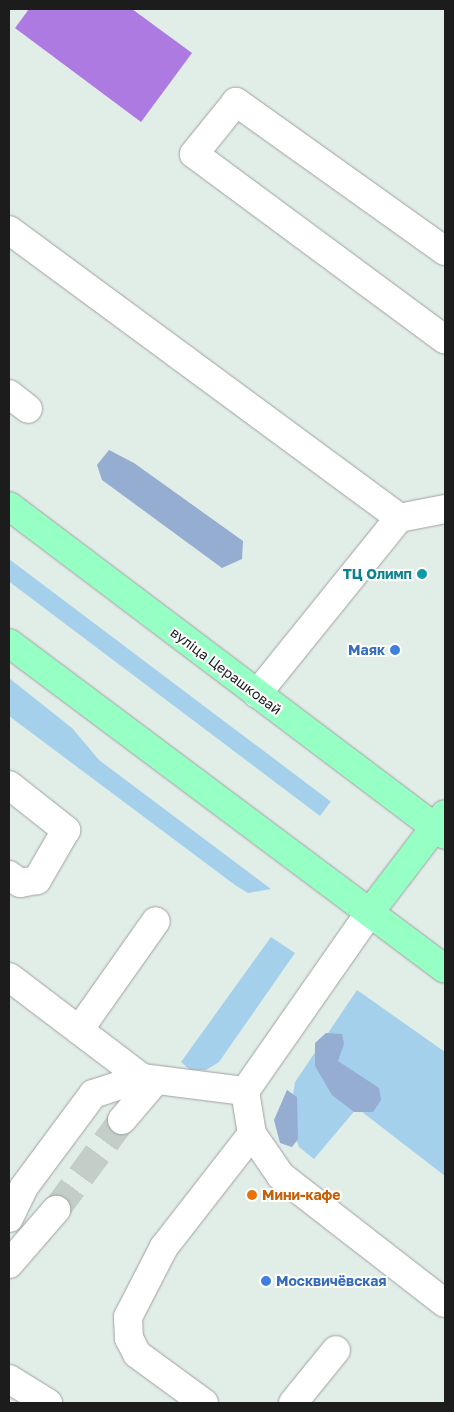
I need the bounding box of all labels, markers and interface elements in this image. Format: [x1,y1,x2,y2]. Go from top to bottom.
place label: ТЦ Олимп [343,566,412,582]
marker: ТЦ Олимп [416,568,428,580]
street label: вуліца Церашковай [167,624,285,718]
place label: Маяк [348,642,385,658]
marker: Маяк [389,644,401,656]
place label: Мини-кафе [262,1187,341,1203]
marker: Мини-кафе [246,1189,258,1201]
place label: Москвичёвская [276,1273,386,1289]
marker: Москвичёвская [260,1275,272,1287]

